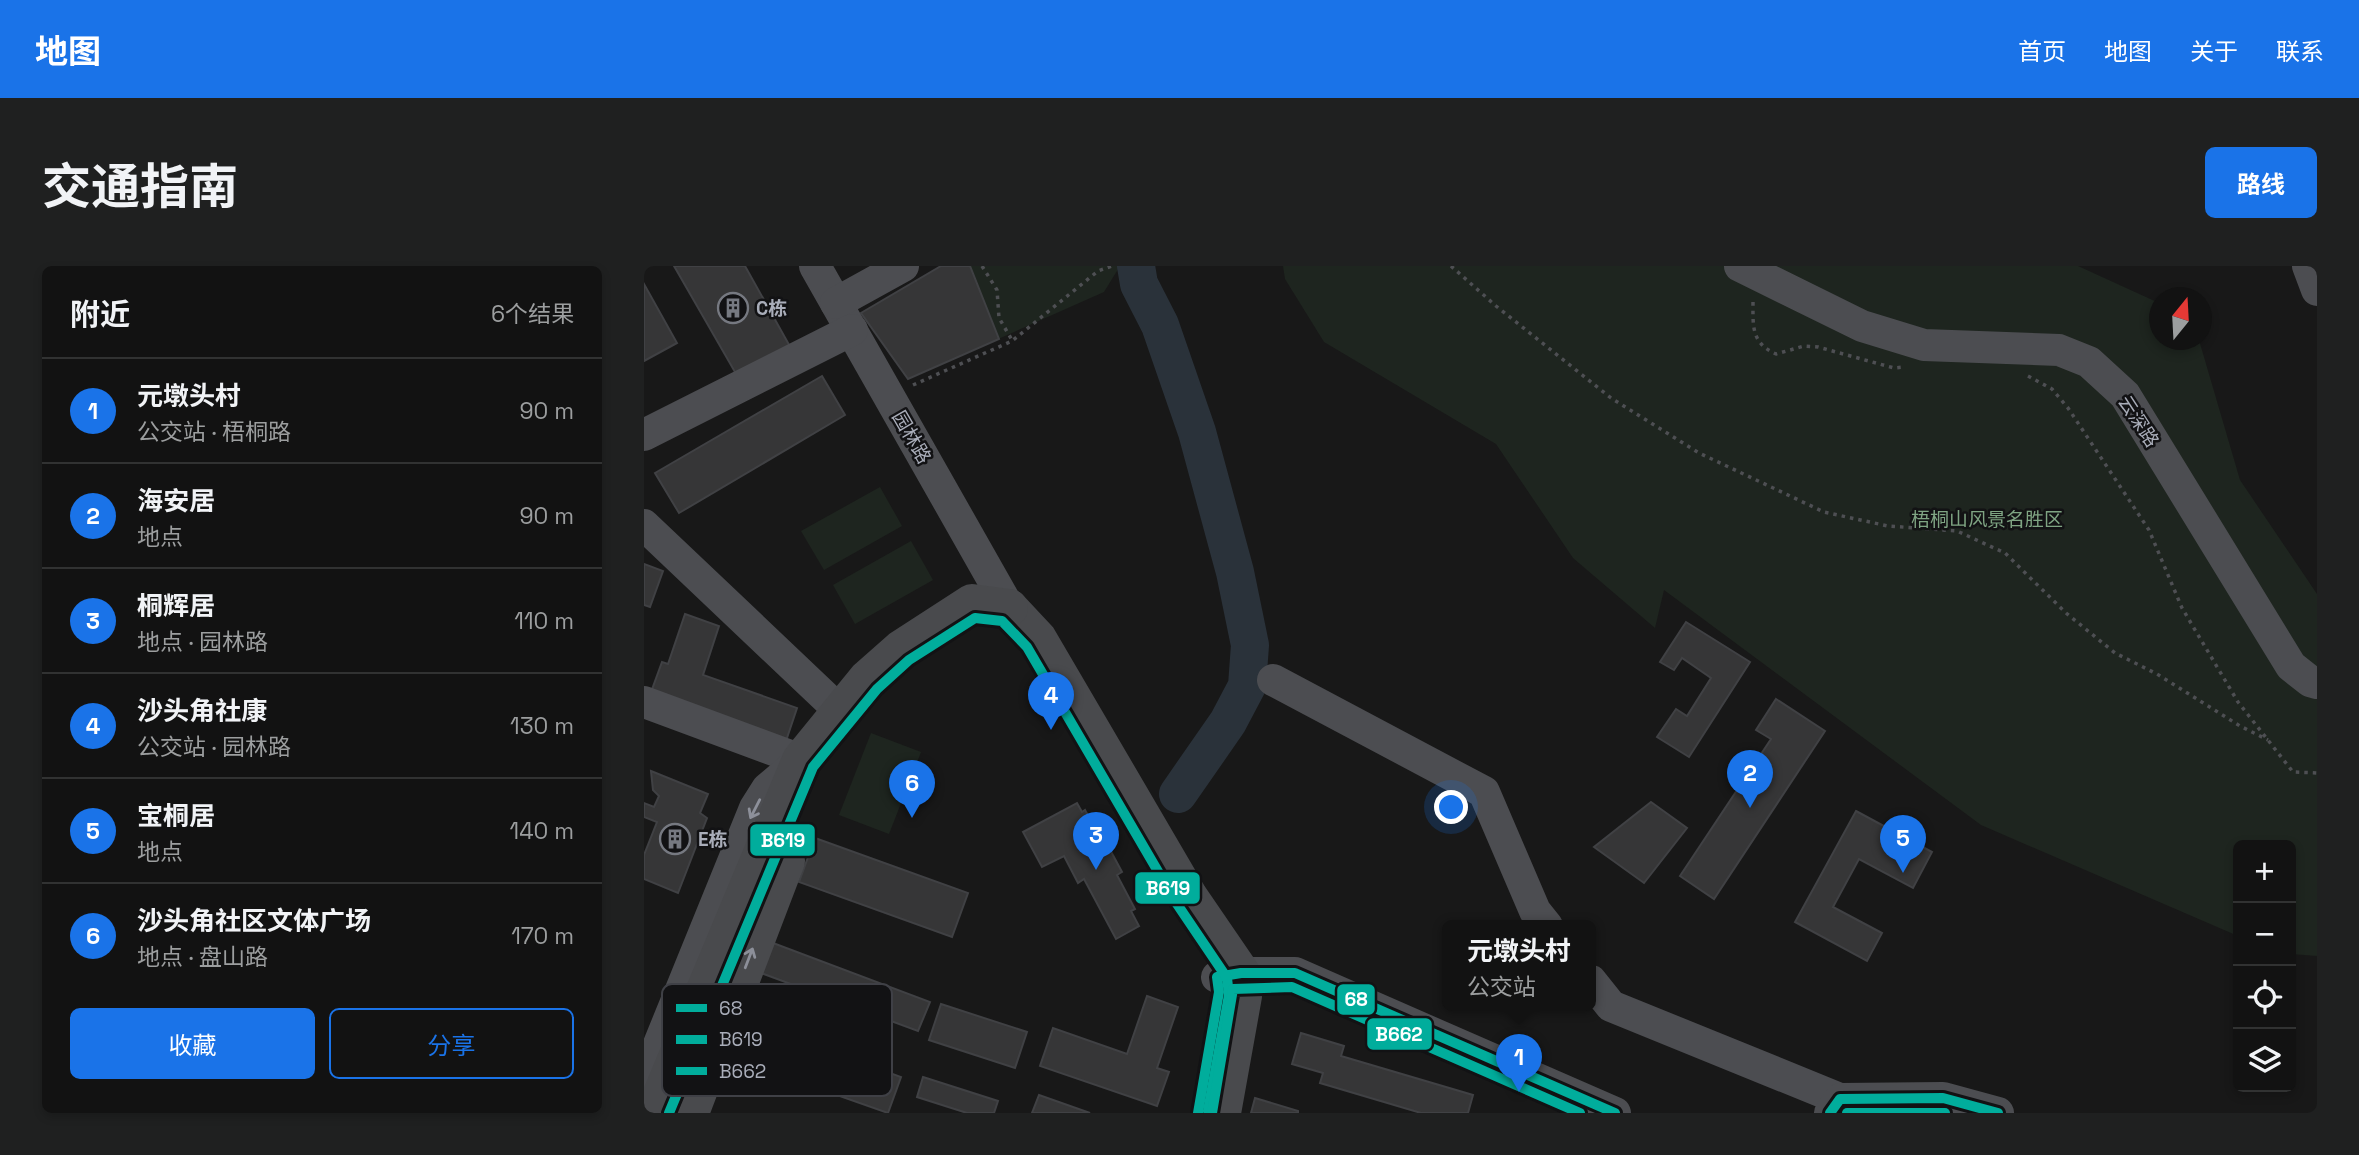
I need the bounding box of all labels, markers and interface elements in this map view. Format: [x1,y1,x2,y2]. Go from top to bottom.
text: 地图 [35,31,101,73]
text: 首页 [2018,36,2066,67]
text: 地图 [2104,36,2152,67]
text: 关于 [2190,36,2238,67]
text: 联系 [2276,36,2324,67]
button: 路线 [2205,147,2317,218]
text: 交通指南 [42,156,238,218]
north arrow [2149,287,2212,350]
building icon: C栋 [716,291,750,325]
text: 附近 [70,295,130,334]
place label: C栋 [756,296,787,321]
text: 6个结果 [491,299,574,329]
text: 元墩头村 [137,379,241,413]
street label: 云深路 [2113,391,2165,452]
text: 1 [88,396,98,426]
text: 90 m [519,396,574,426]
street label: 园林路 [886,406,937,468]
text: 公交站 · 梧桐路 [137,417,291,447]
text: 海安居 [137,484,215,518]
text: 2 [86,501,100,531]
text: 90 m [519,501,574,531]
park label: 梧桐山风景名胜区 [1911,507,2063,532]
text: 地点 [137,522,183,552]
text: 桐辉居 [137,589,215,623]
text: 3 [86,606,100,636]
text: 110 m [514,606,574,636]
text: 地点 · 园林路 [137,627,268,657]
pin: 4 [1028,672,1074,730]
text: 沙头角社康 [137,694,267,728]
text: 4 [86,711,100,741]
text: 130 m [510,711,574,741]
text: 公交站 · 园林路 [137,732,291,762]
pin: 2 [1727,750,1773,808]
pin: 6 [889,760,935,818]
your location [1434,790,1468,824]
one-way arrow [748,798,762,819]
text: 宝桐居 [137,799,215,833]
pin: 3 [1073,812,1119,870]
pin: 5 [1880,815,1926,873]
text: 5 [86,816,100,846]
text: 140 m [510,816,574,846]
building icon: E栋 [658,822,692,856]
line badge: B619 [749,823,816,857]
place label: E栋 [698,827,728,852]
text: B619 [761,828,805,853]
text: 地点 [137,837,183,867]
map controls [2233,840,2296,1092]
button: + [2233,840,2296,903]
line badge: B619 [1134,871,1201,905]
text: B619 [1146,876,1190,901]
button: − [2233,903,2296,966]
text: 沙头角社区文体广场 [137,904,371,938]
popup [1442,920,1596,1011]
text: 6 [86,921,100,951]
text: 170 m [511,921,574,951]
text: 元墩头村 [1467,934,1571,968]
text: 地点 · 盘山路 [137,942,268,972]
one-way arrow [744,947,757,969]
button: locate [2233,966,2296,1029]
text: 公交站 [1467,972,1536,1002]
line badge: 68 [1336,983,1376,1016]
legend [662,984,892,1096]
text: 68 [1344,987,1368,1012]
text: 68 [719,996,742,1021]
button: 收藏 [70,1008,315,1079]
button: 分享 [329,1008,574,1079]
line badge: B662 [1366,1017,1433,1051]
text: B662 [1375,1022,1423,1047]
text: B619 [719,1027,763,1052]
button: layers [2233,1029,2296,1092]
pin: 1 [1496,1034,1542,1092]
text: B662 [719,1059,766,1084]

